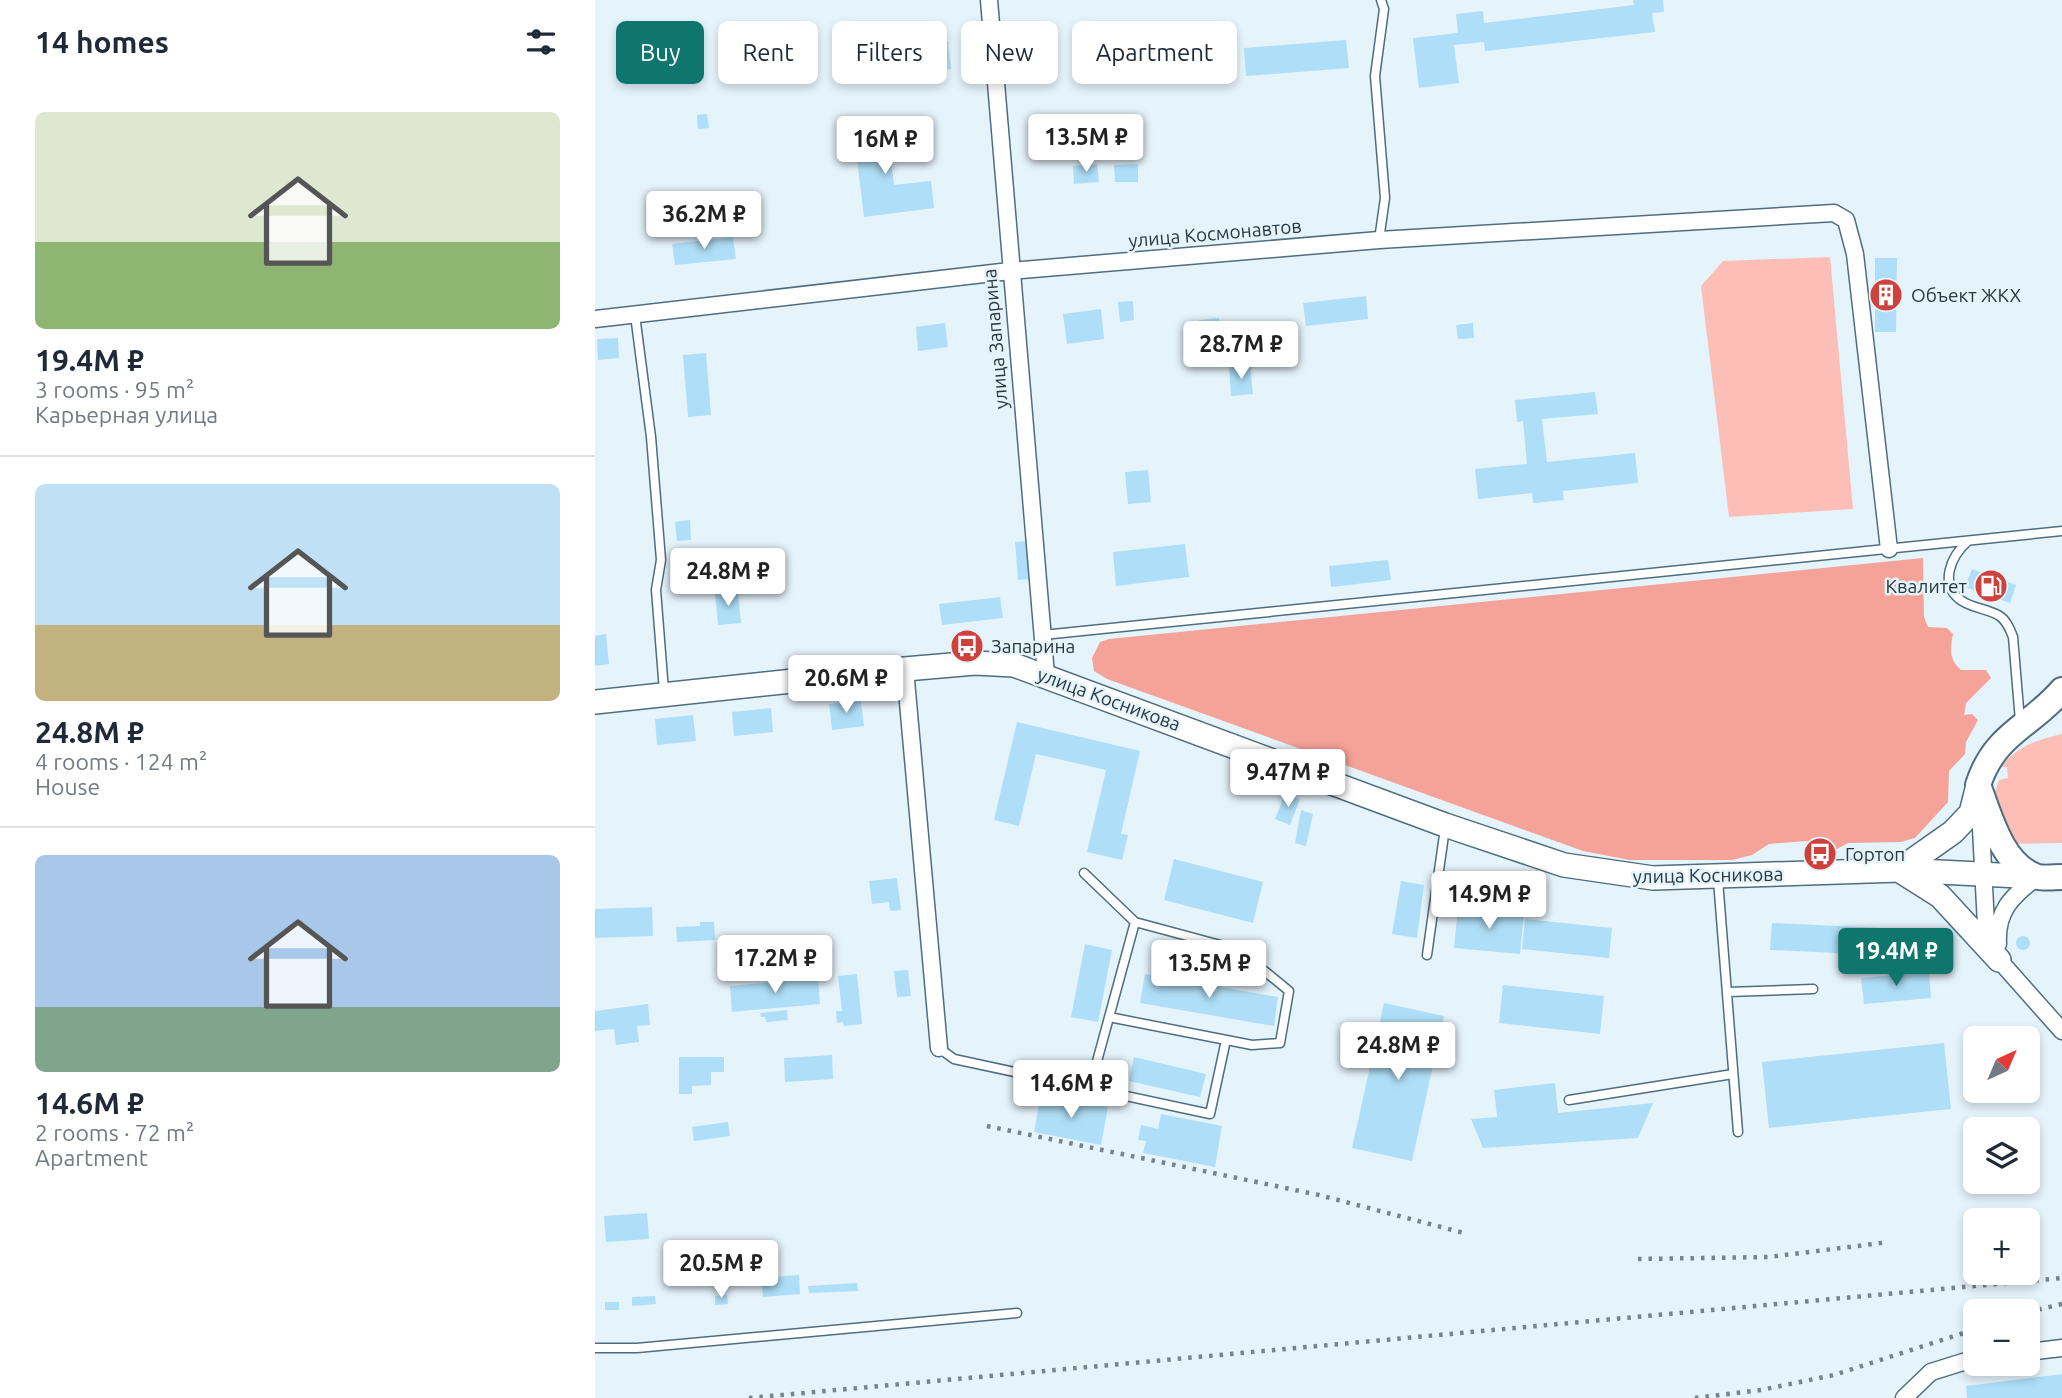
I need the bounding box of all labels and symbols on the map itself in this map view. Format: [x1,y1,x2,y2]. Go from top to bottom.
pin: 13.5M ₽ [1021,114,1151,174]
pin: 16M ₽ [836,116,934,176]
pin: 36.2M ₽ [639,191,769,251]
street label: улица Космонавтов [1127,214,1303,252]
street label: улица Запарина [978,268,1012,410]
building icon: Объект ЖКХ [1867,276,1905,314]
place label: Объект ЖКХ [1911,284,2022,306]
pin: 28.7M ₽ [1176,322,1306,381]
pin: 24.8M ₽ [663,548,793,608]
fuel station icon: Квалитет [1972,567,2010,605]
place label: Квалитет [1885,575,1968,597]
bus stop icon: Запарина [948,627,986,665]
place label: Запарина [991,635,1075,657]
pin: 20.6M ₽ [781,656,911,715]
street label: улица Косникова [1034,663,1184,735]
pin: 9.47M ₽ [1223,750,1353,809]
bus stop icon: Гортоп [1801,835,1839,873]
place label: Гортоп [1845,843,1905,865]
street label: улица Косникова [1632,863,1784,887]
pin: 14.9M ₽ [1424,872,1554,931]
pin: 19.4M ₽ [1831,928,1961,988]
pin: 17.2M ₽ [710,936,840,995]
pin: 13.5M ₽ [1144,940,1274,1000]
pin: 24.8M ₽ [1333,1023,1463,1082]
north arrow [1963,1026,2041,1102]
pin: 14.6M ₽ [1006,1060,1136,1120]
pin: 20.5M ₽ [656,1240,786,1300]

